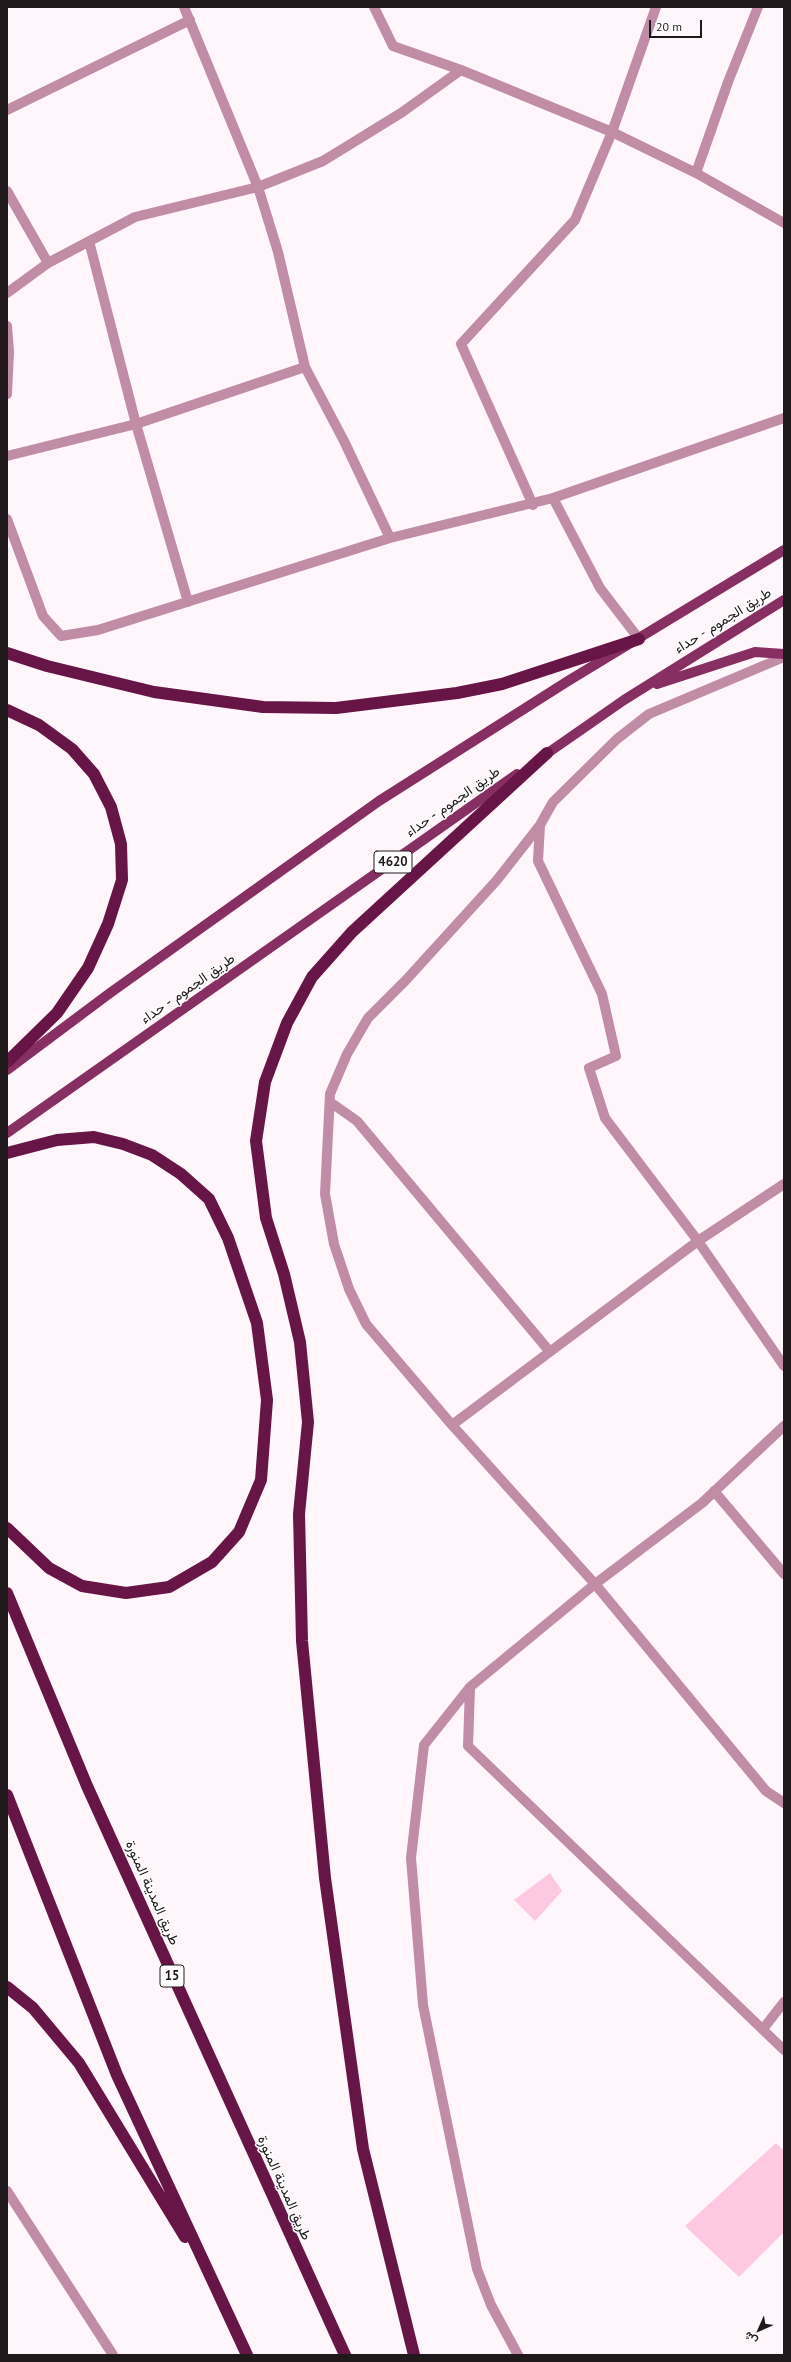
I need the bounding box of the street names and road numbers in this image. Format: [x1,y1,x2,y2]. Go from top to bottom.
street label: طريق الجموم - حداء [671,584,775,658]
street label: طريق الجموم - حداء [403,763,503,841]
road number: 4620 [374,851,412,873]
street label: طريق الجموم - حداء [138,950,238,1028]
street label: طريق المدينة المنورة [121,1838,183,1948]
road number: 15 [160,1965,184,1987]
street label: طريق المدينة المنورة [253,2133,315,2243]

